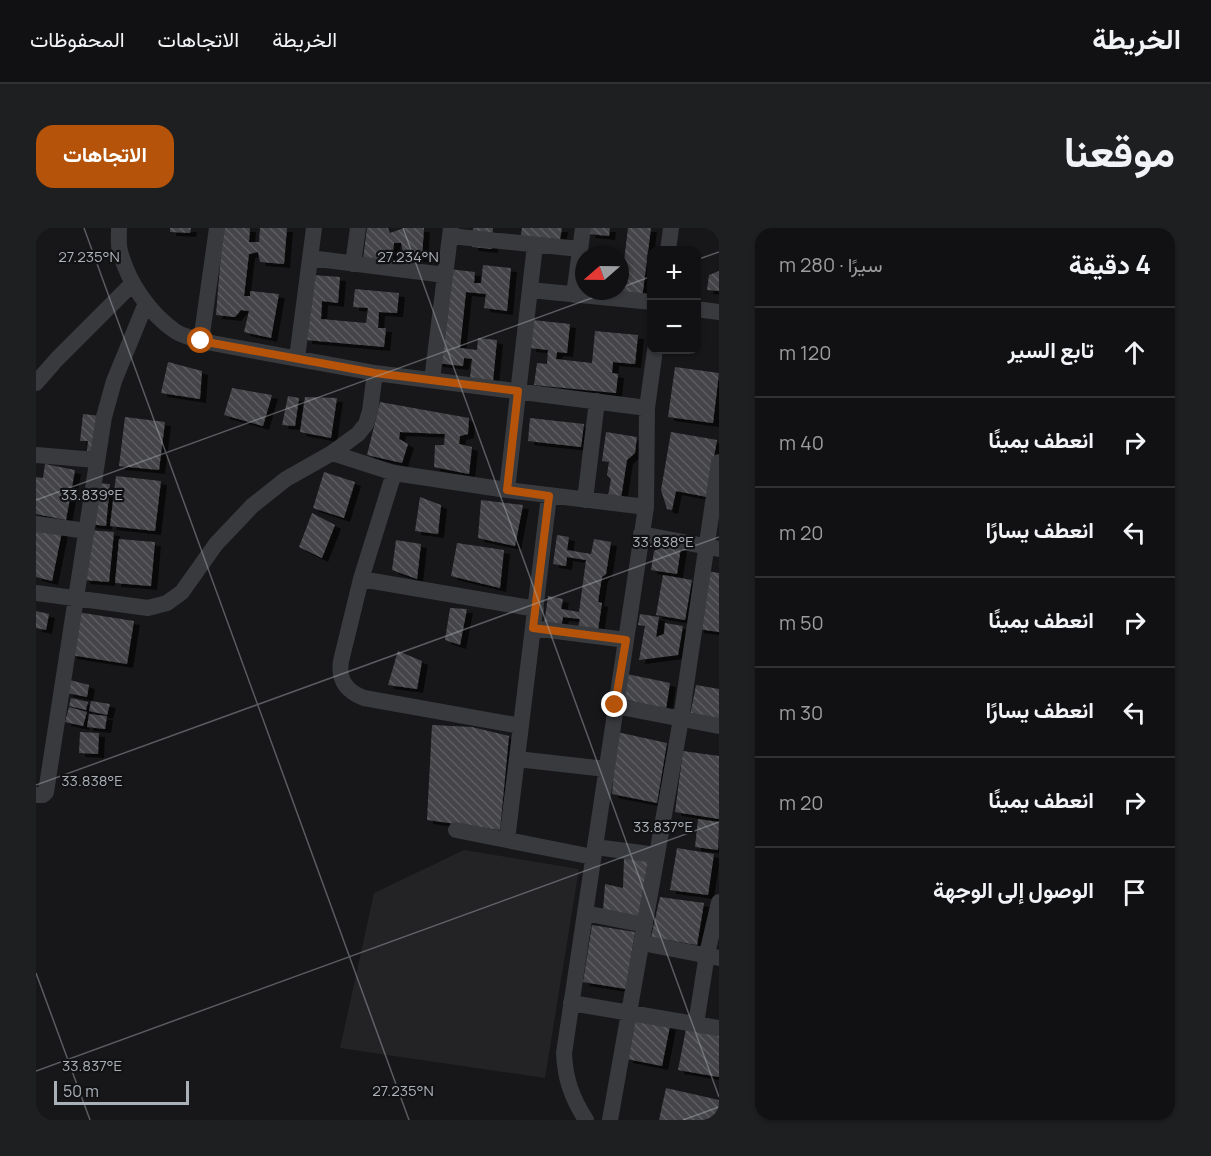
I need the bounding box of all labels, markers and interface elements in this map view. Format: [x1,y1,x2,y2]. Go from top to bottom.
text: الخريطة [1092,19,1181,57]
text: المحفوظات [30,25,125,53]
text: الاتجاهات [158,25,239,53]
text: الخريطة [272,25,337,53]
text: موقعنا [1064,122,1175,180]
button: الاتجاهات [36,125,174,188]
text: 27.235°N [58,246,120,267]
text: 27.234°N [377,246,439,267]
north arrow [575,246,629,300]
map controls [647,246,701,354]
button: + [647,246,701,300]
text: 4 دقيقة [1069,246,1151,282]
text: سيرًا · 280 m [779,251,882,278]
button: − [647,300,701,354]
route start [187,327,213,353]
text: تابع السير [1008,335,1094,365]
icon: ahead [1118,336,1151,369]
text: 120 m [779,339,831,366]
text: انعطف يمينًا [988,425,1094,455]
icon: right [1118,426,1151,459]
text: 40 m [779,429,824,456]
text: 33.839°E [61,484,123,505]
text: انعطف يسارًا [985,515,1094,545]
icon: left [1118,516,1151,549]
text: 20 m [779,519,824,546]
text: 33.838°E [632,531,694,552]
text: انعطف يمينًا [988,605,1094,635]
icon: right [1118,606,1151,639]
text: 50 m [779,609,824,636]
route end [601,691,627,717]
text: انعطف يسارًا [985,695,1094,725]
icon: left [1118,696,1151,729]
text: 30 m [779,699,823,726]
text: 33.838°E [61,770,123,791]
text: انعطف يمينًا [988,785,1094,815]
icon: right [1118,786,1151,819]
text: 20 m [779,789,824,816]
text: 33.837°E [633,816,693,837]
text: الوصول إلى الوجهة [933,875,1094,905]
icon: arrive [1118,876,1151,909]
text: 33.837°E [62,1055,122,1076]
scale bar [54,1078,189,1106]
text: 50 m [63,1080,99,1102]
text: 27.235°N [372,1080,434,1101]

